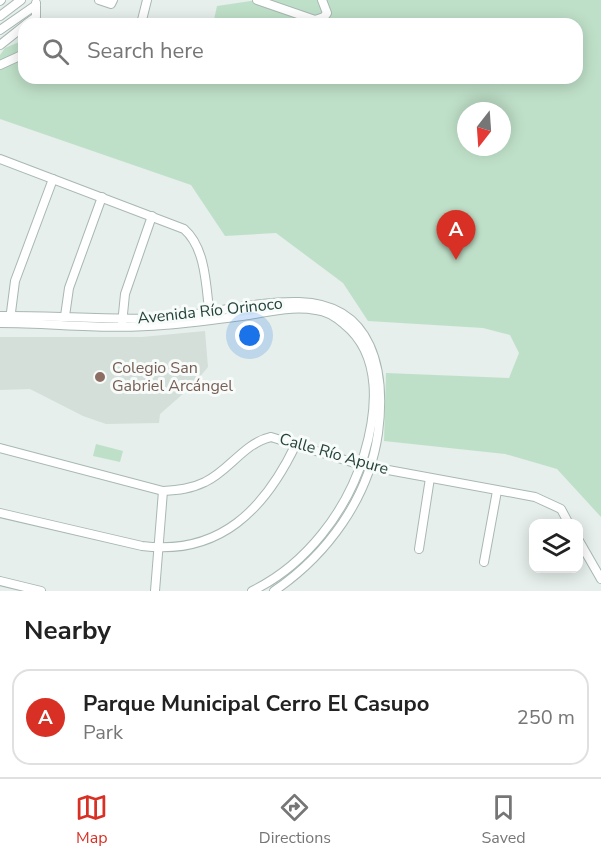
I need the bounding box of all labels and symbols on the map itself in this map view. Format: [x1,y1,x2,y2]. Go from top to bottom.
north arrow [457,102,511,156]
pin: A [436,210,476,260]
street label: Avenida Río Orinoco [136,292,284,330]
your location [235,321,264,350]
place label: Colegio San Gabriel Arcángel [112,357,233,397]
marker: Colegio San Gabriel Arcángel [93,370,107,384]
street label: Calle Río Apure [277,428,391,480]

